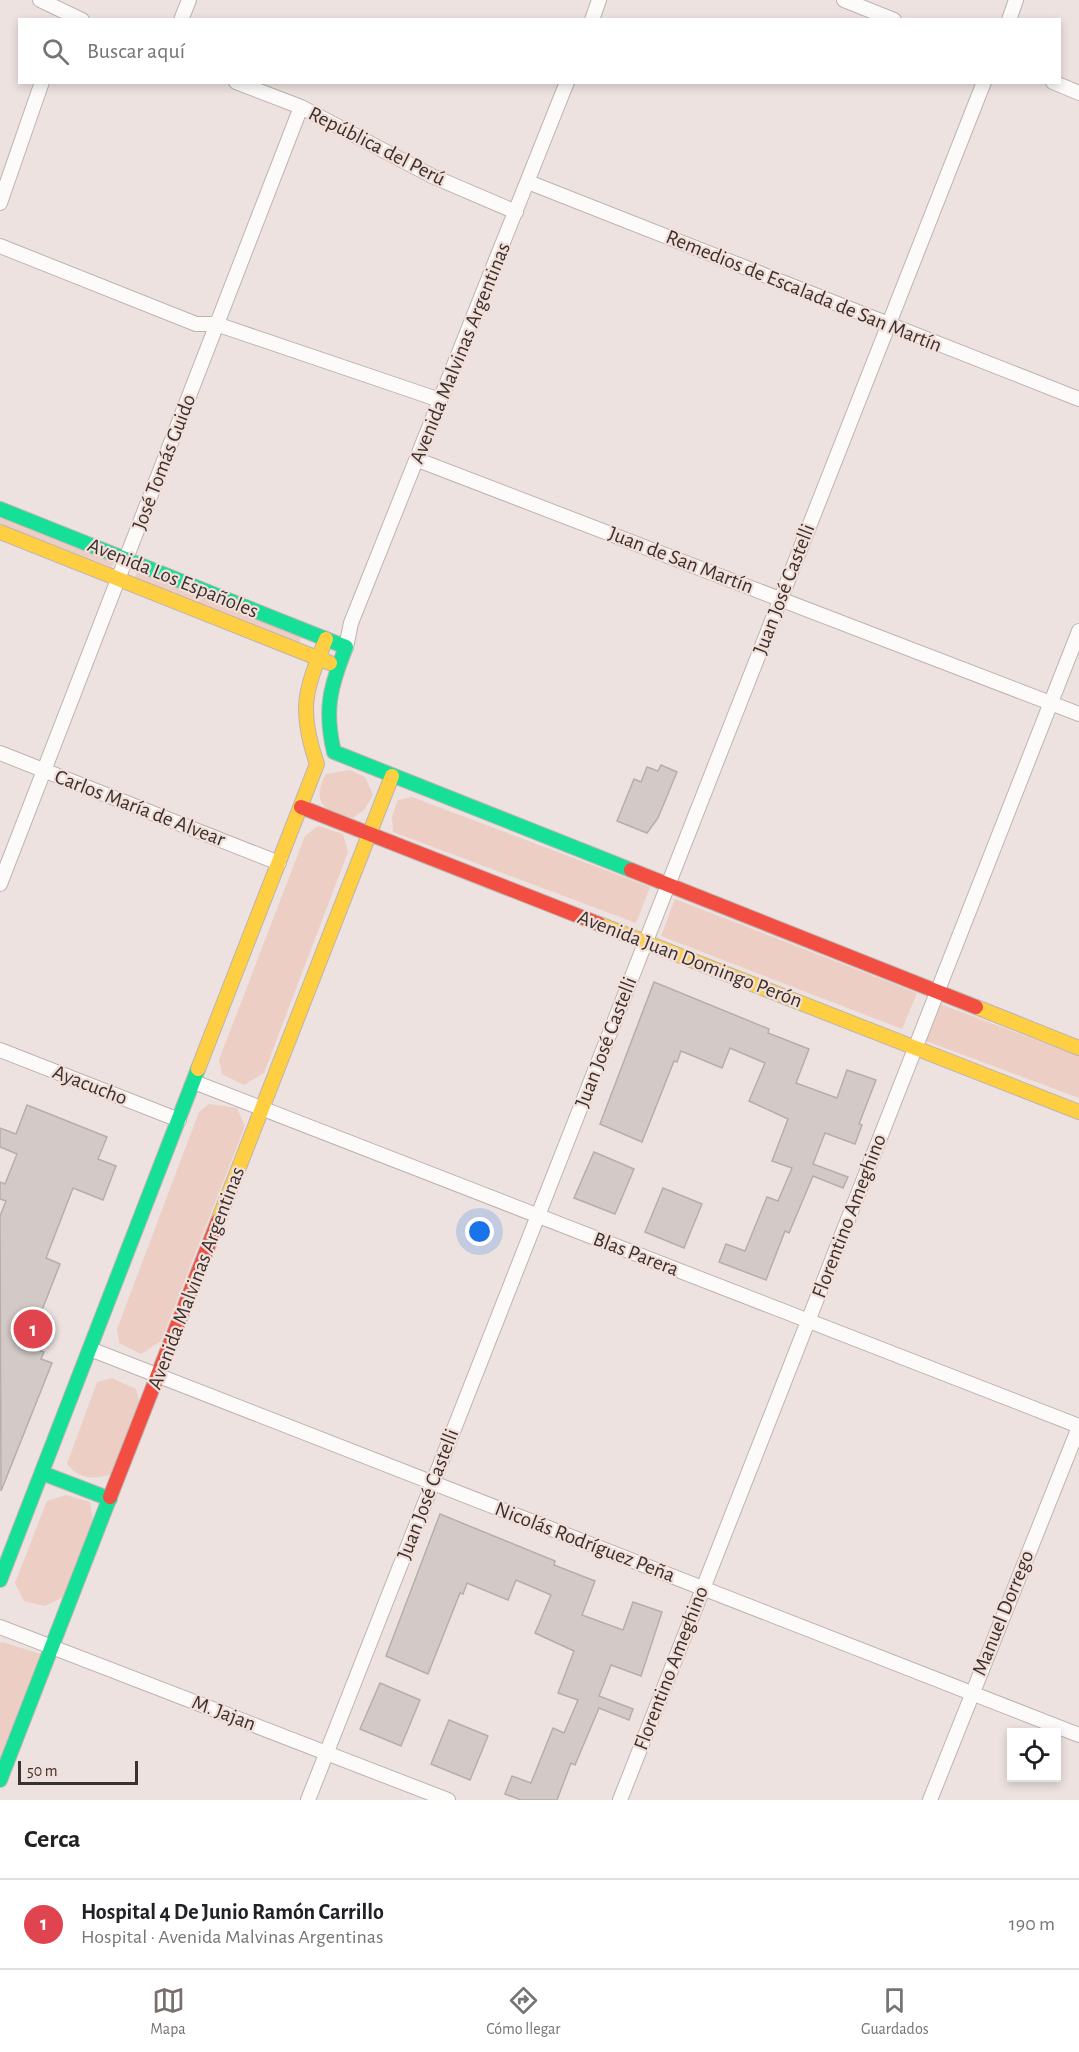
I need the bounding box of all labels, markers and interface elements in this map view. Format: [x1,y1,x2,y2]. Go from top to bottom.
search box [18,18,1061,84]
icon: search [39,35,72,68]
text: Buscar aquí [87,40,185,62]
street label: República del Perú [305,102,449,190]
street label: Remedios de Escalada de San Martín [663,226,945,356]
street label: Avenida Malvinas Argentinas [406,239,514,467]
street label: José Tomás Guido [129,391,199,533]
street label: Juan José Castelli [749,521,819,657]
street label: Juan de San Martín [606,523,756,597]
street label: Avenida Los Españoles [85,534,261,622]
street label: Carlos María de Alvear [52,766,228,850]
street label: Avenida Juan Domingo Perón [575,906,805,1012]
street label: Juan José Castelli [571,974,641,1110]
street label: Ayacucho [50,1061,130,1109]
street label: Florentino Ameghino [808,1131,890,1301]
street label: Avenida Malvinas Argentinas [144,1164,248,1392]
your location [465,1217,494,1246]
street label: Blas Parera [590,1228,682,1280]
pin: 1 [14,1306,52,1352]
street label: Juan José Castelli [393,1426,463,1562]
street label: Nicolás Rodríguez Peña [492,1498,678,1586]
street label: Manuel Dorrego [968,1547,1038,1679]
street label: Florentino Ameghino [630,1583,712,1753]
street label: M. Jajan [189,1691,259,1735]
map controls [1007,1728,1061,1782]
button: locate [1007,1728,1061,1782]
scale bar [18,1758,138,1786]
text: 50 m [27,1763,58,1779]
text: Cerca [24,1826,81,1852]
text: Hospital 4 De Junio Ramón Carrillo [81,1901,384,1923]
text: 1 [40,1914,47,1934]
text: 190 m [1009,1914,1055,1934]
text: Hospital · Avenida Malvinas Argentinas [81,1927,383,1947]
tab: Mapa [150,1984,186,2039]
tab: Cómo llegar [486,1984,560,2039]
tab: Guardados [861,1984,929,2039]

